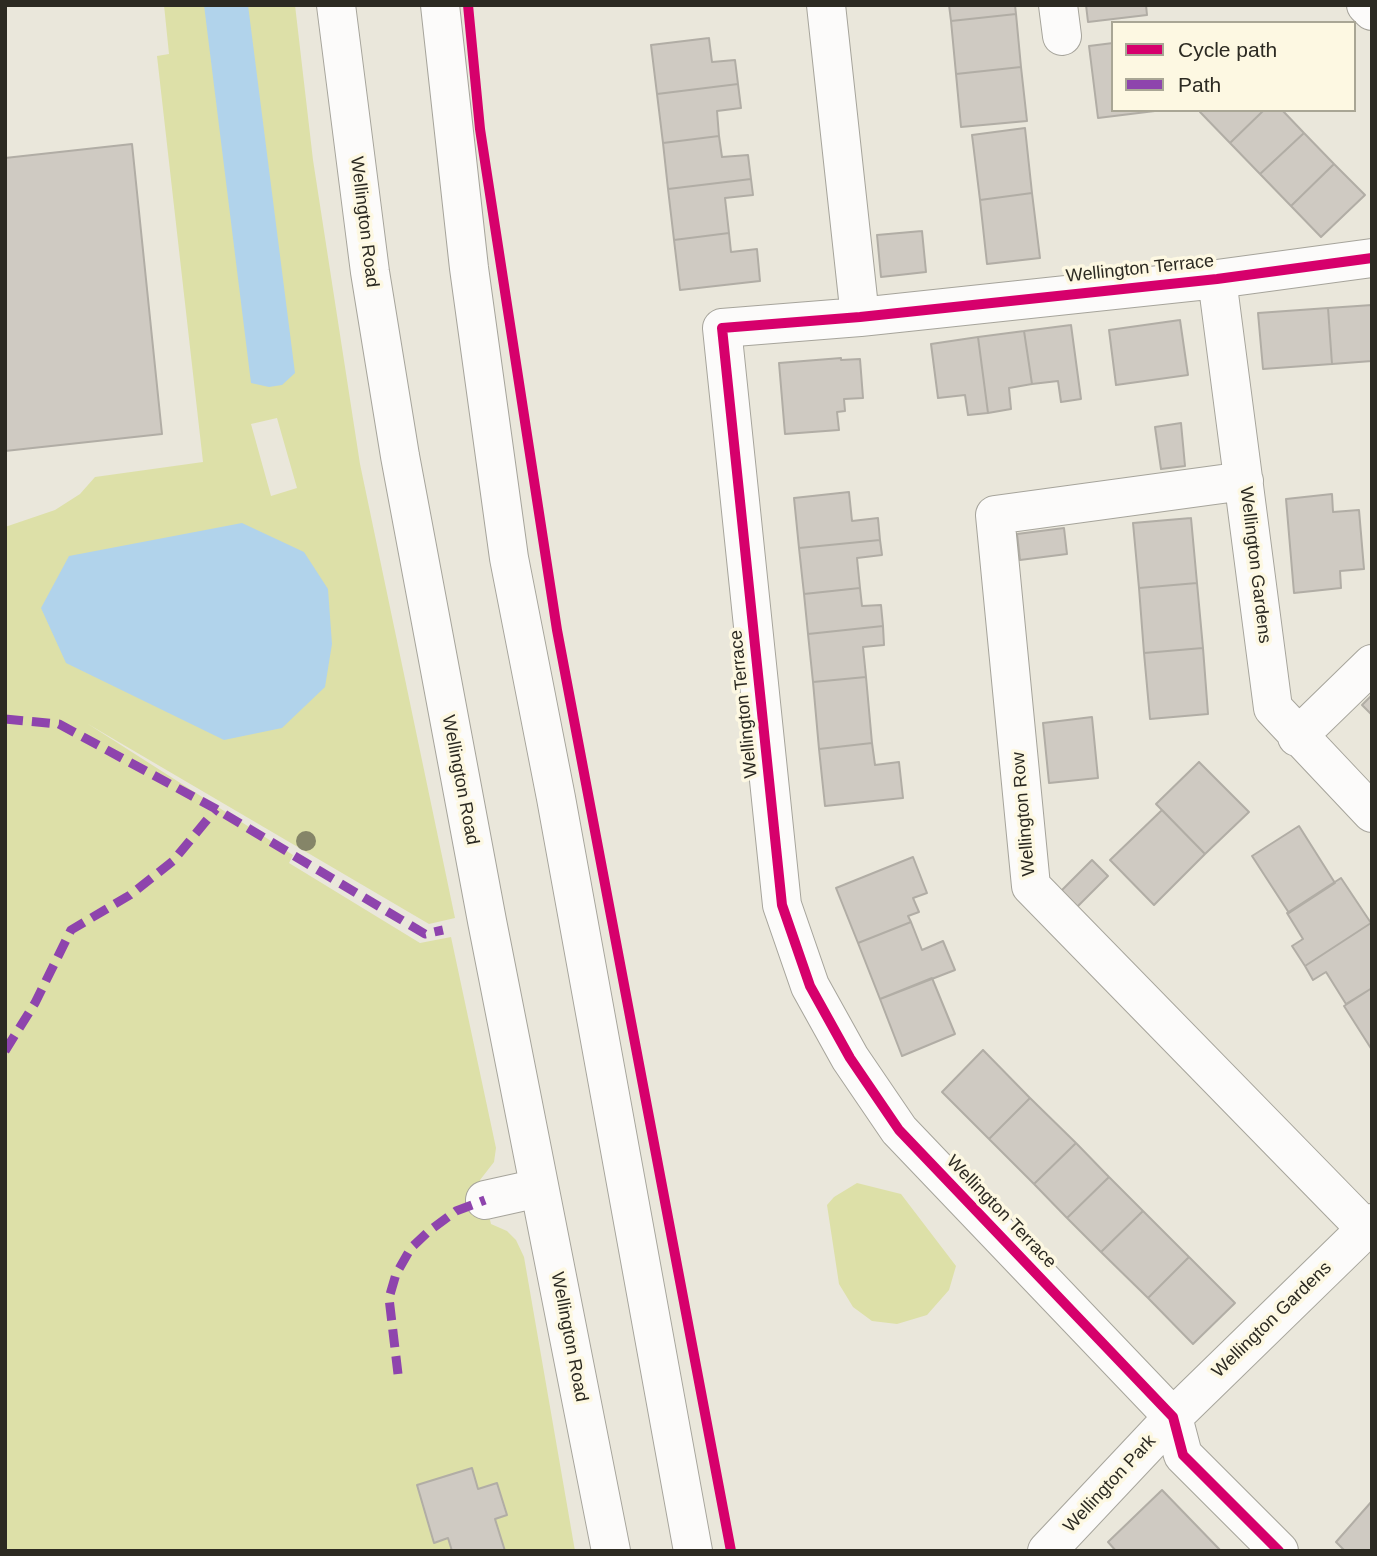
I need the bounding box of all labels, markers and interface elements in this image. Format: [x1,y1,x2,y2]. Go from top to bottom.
legend [1111,21,1356,112]
text: Cycle path [1178,38,1277,61]
text: Path [1178,73,1221,96]
street label: Wellington Road [345,155,383,289]
street label: Wellington Terrace [1065,250,1215,288]
street label: Wellington Gardens [1235,485,1275,645]
street label: Wellington Terrace [725,629,763,779]
street label: Wellington Road [437,713,483,847]
street label: Wellington Row [1008,751,1040,877]
street label: Wellington Terrace [942,1151,1060,1273]
street label: Wellington Gardens [1208,1257,1336,1383]
street label: Wellington Road [546,1270,592,1404]
street label: Wellington Park [1059,1431,1161,1537]

